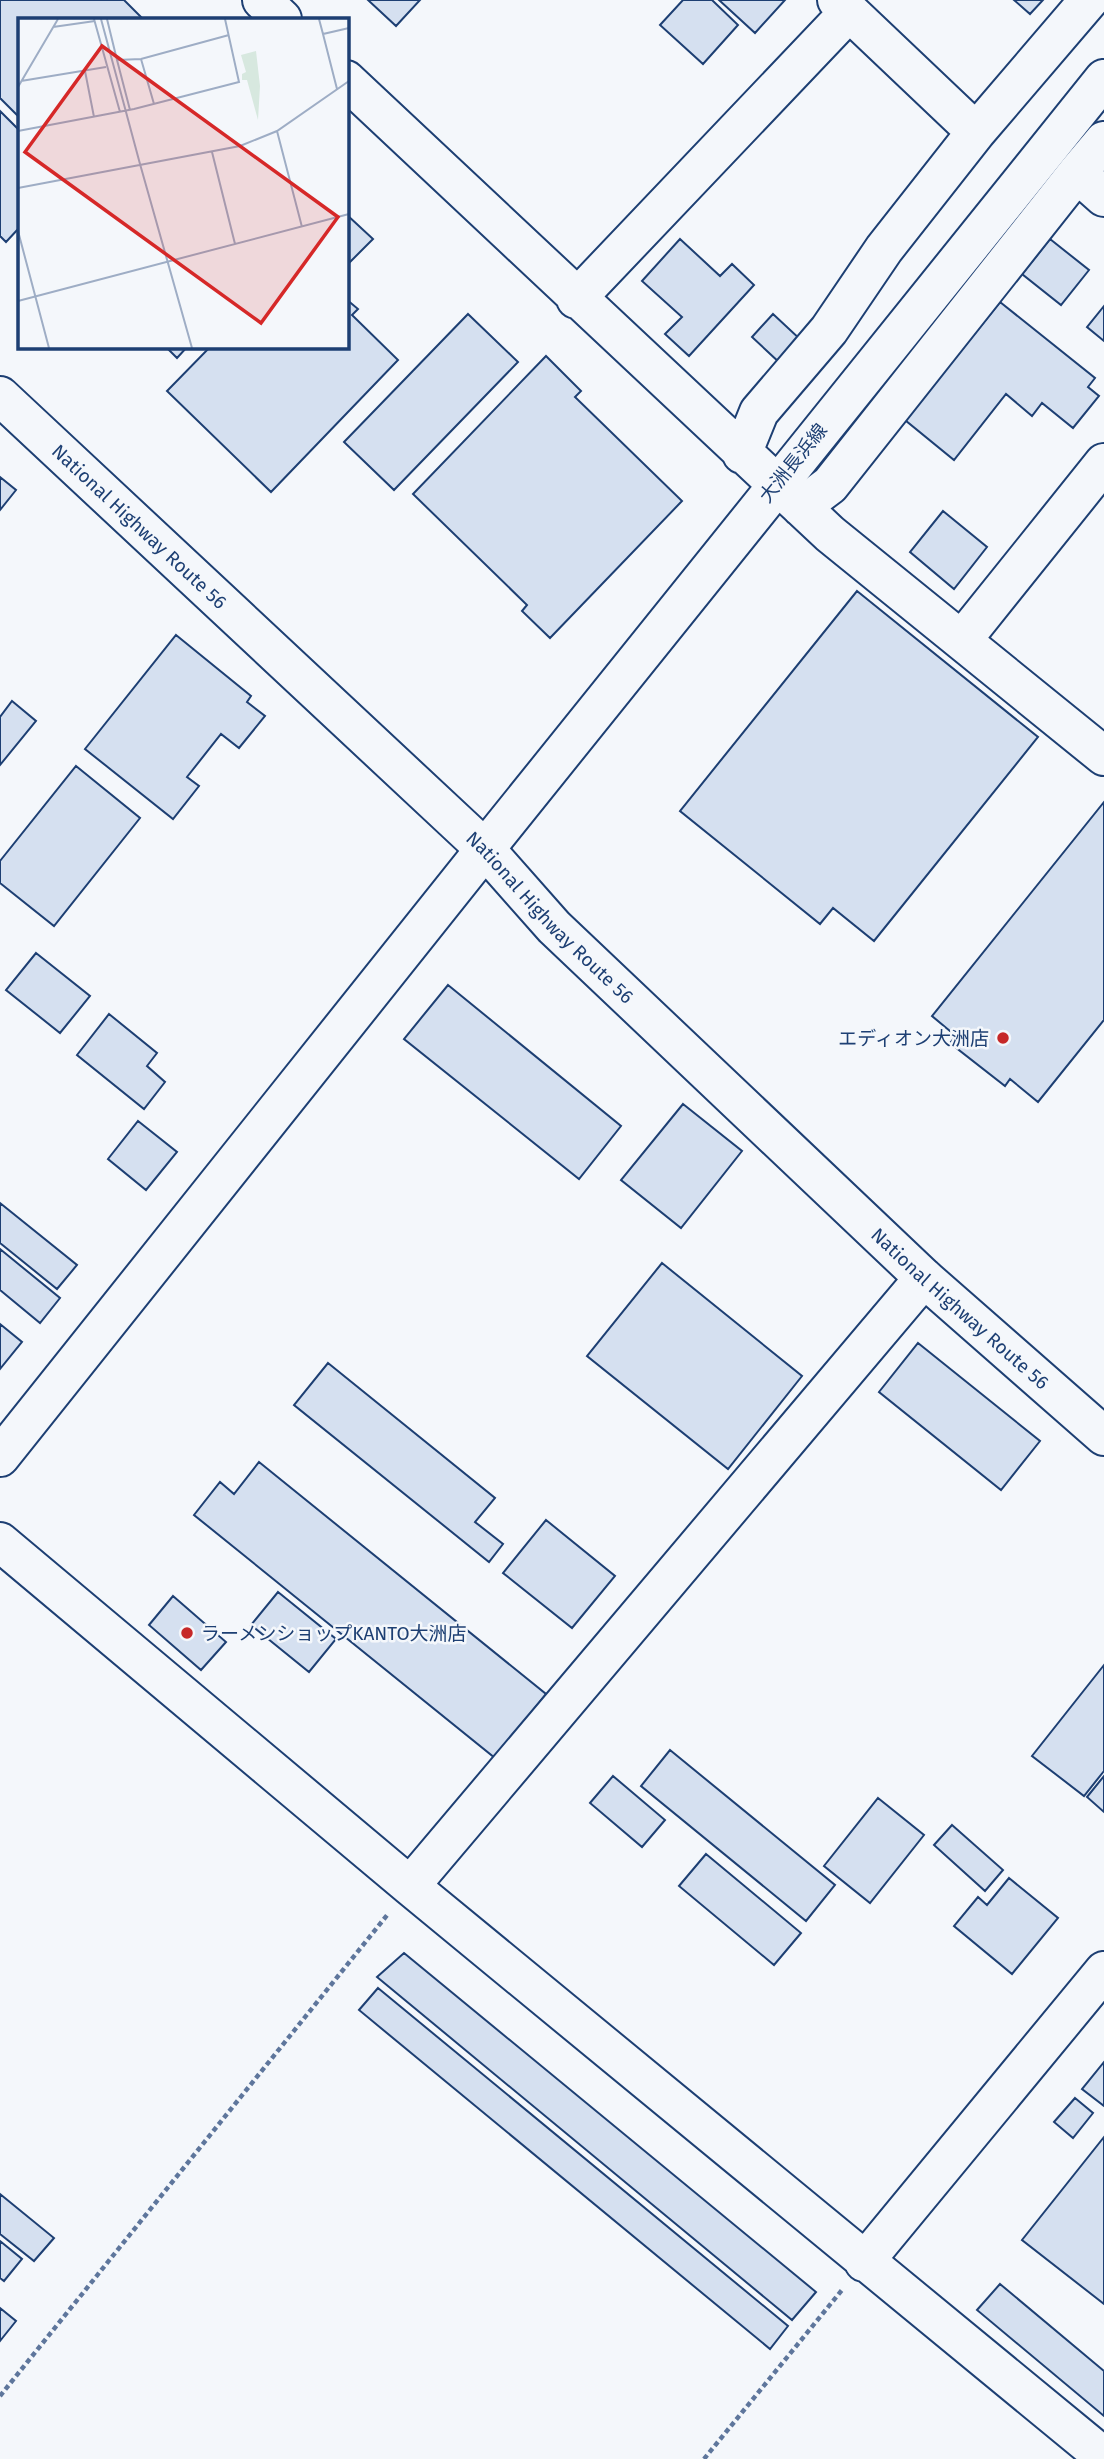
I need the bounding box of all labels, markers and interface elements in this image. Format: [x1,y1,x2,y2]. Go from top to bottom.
inset map [18,18,348,348]
street label: 大洲長浜線 [754,419,832,507]
street label: National Highway Route 56 [47,439,232,614]
street label: National Highway Route 56 [462,826,639,1008]
place label: エディオン大洲店 [838,1027,989,1050]
marker: エディオン大洲店 [995,1030,1011,1046]
street label: National Highway Route 56 [867,1223,1054,1394]
place label: ラーメンショップKANTO大洲店 [201,1622,467,1645]
marker: ラーメンショップKANTO大洲店 [179,1625,195,1641]

